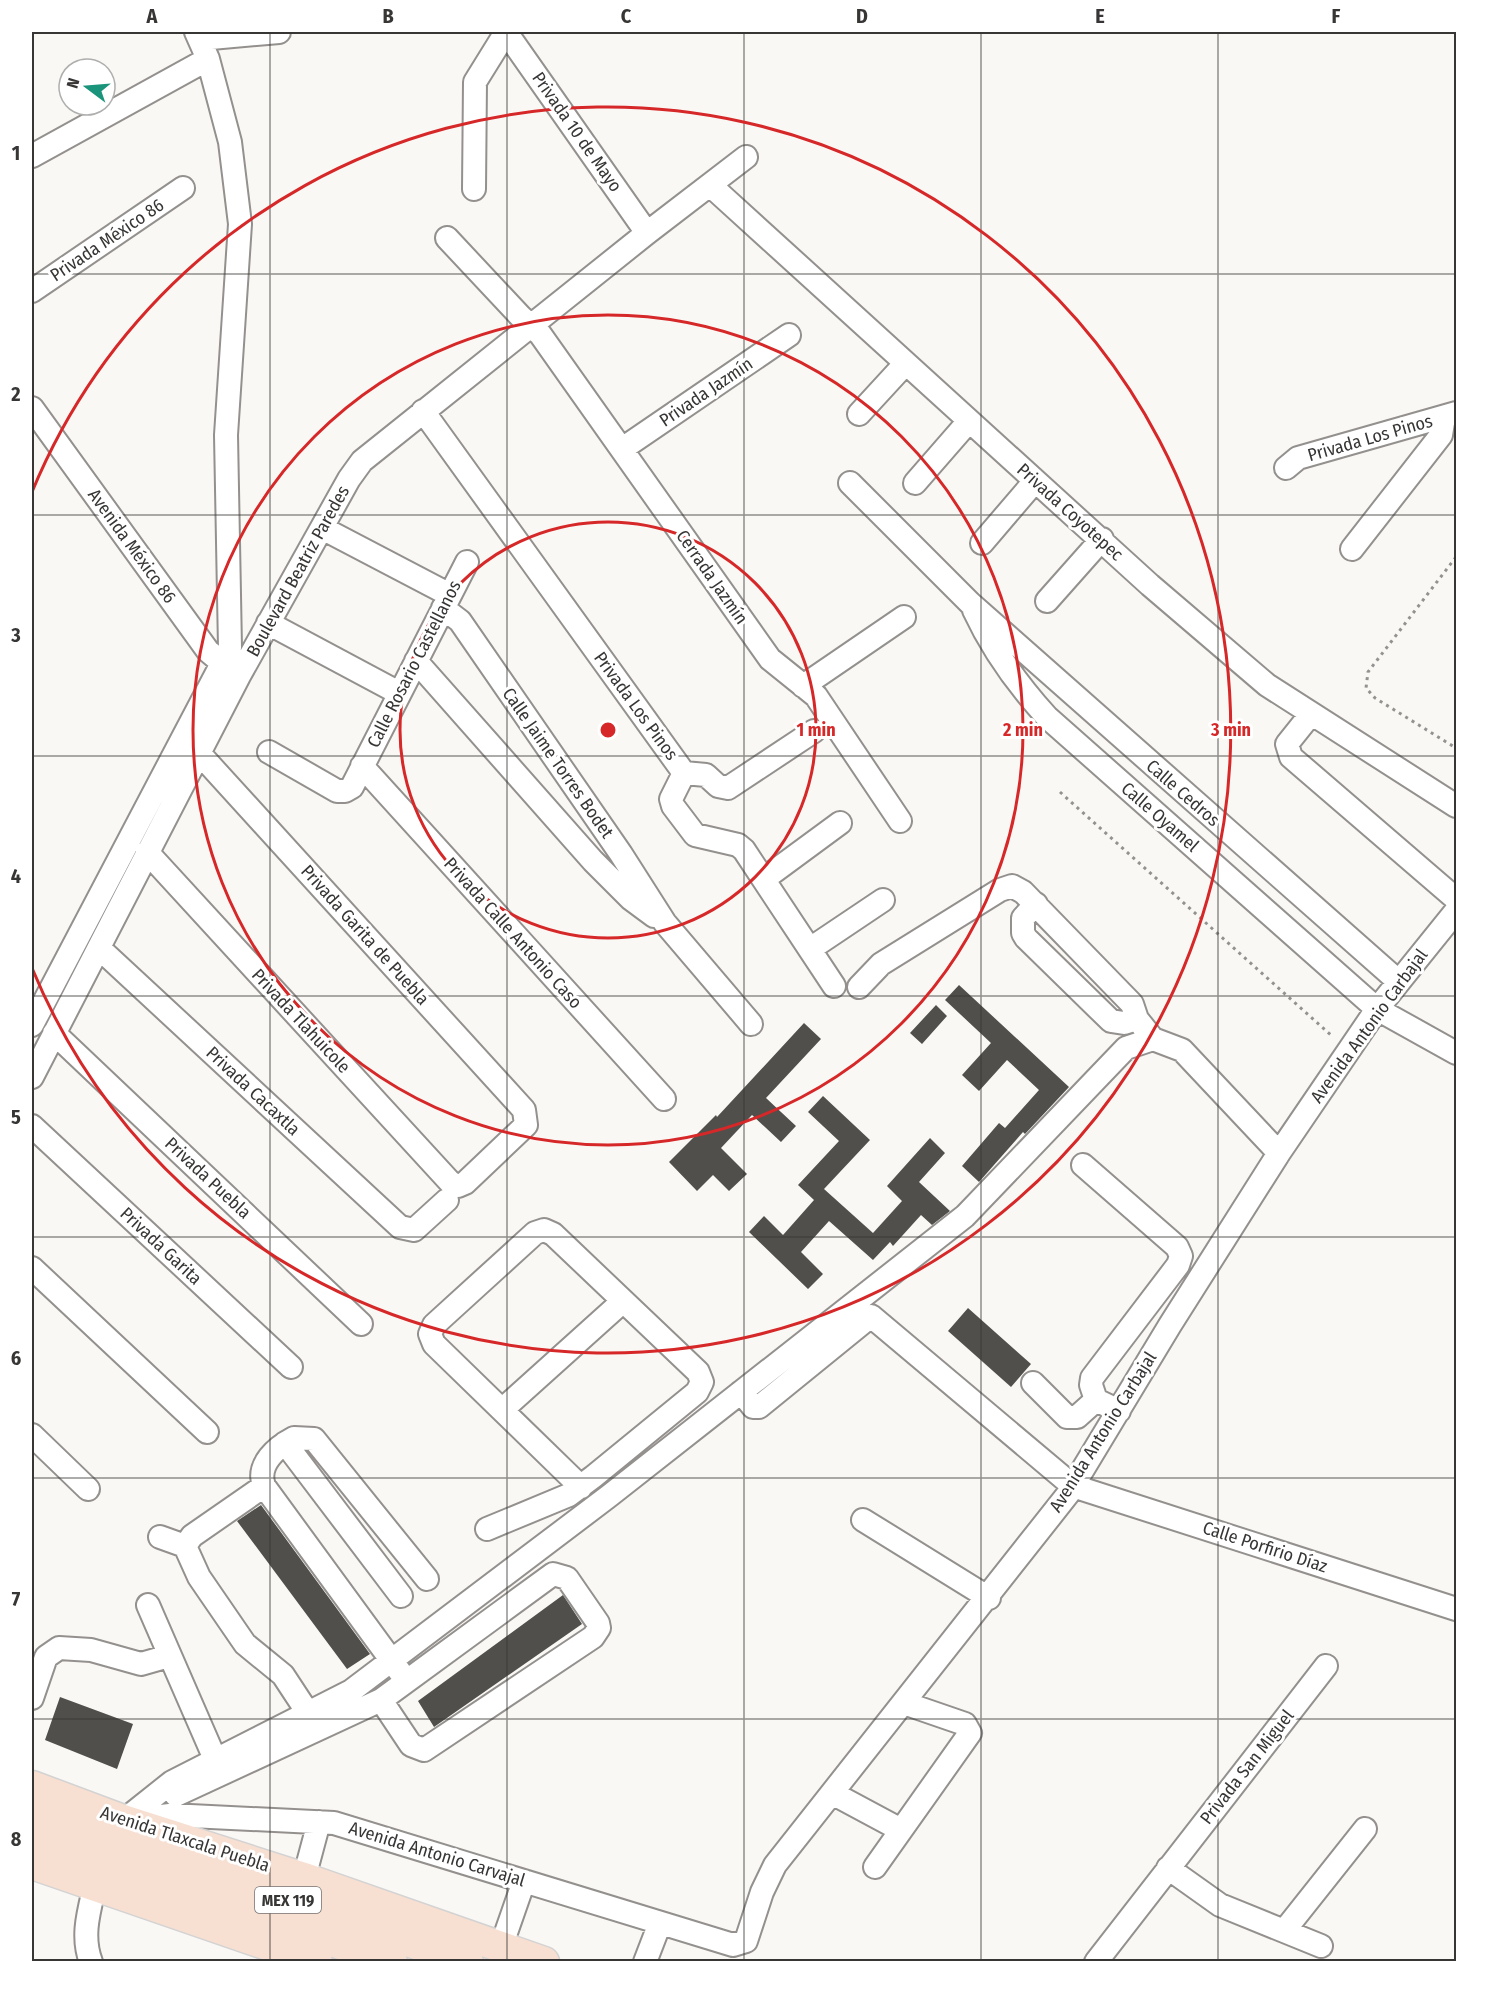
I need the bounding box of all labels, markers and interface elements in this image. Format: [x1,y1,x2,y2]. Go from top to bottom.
text: A [146,4,159,28]
text: B [382,4,394,28]
text: C [621,4,632,28]
text: D [856,4,868,28]
text: E [1095,4,1105,28]
text: F [1332,4,1341,28]
north arrow [57,57,117,117]
street label: Privada 10 de Mayo [527,68,627,196]
text: N [63,76,84,90]
text: 1 [12,141,20,165]
street label: Privada México 86 [46,194,168,286]
street label: Privada Jazmín [655,353,757,431]
text: 2 [10,382,21,406]
street label: Privada Los Pinos [1305,410,1435,466]
street label: Privada Coyotepec [1012,459,1128,566]
street label: Boulevard Beatriz Paredes [242,481,354,660]
street label: Avenida México 86 [83,485,181,608]
street label: Cerrada Jazmín [671,526,753,628]
street label: Calle Rosario Castellanos [362,576,466,751]
text: 3 [10,623,21,647]
street label: Privada Los Pinos [589,647,683,765]
street label: Calle Jaime Torres Bodet [498,683,618,843]
text: 1 min [796,719,836,741]
text: 2 min [1002,719,1043,741]
text: 3 min [1210,719,1251,741]
centre of rings [598,720,618,740]
street label: Calle Cedros [1142,755,1225,831]
street label: Calle Oyamel [1117,777,1203,857]
street label: Privada Calle Antonio Caso [439,853,587,1013]
street label: Privada Garita de Puebla [296,860,434,1010]
text: 4 [11,864,21,888]
street label: Avenida Antonio Carbajal [1306,945,1432,1107]
street label: Privada Tlahuicole [247,964,355,1078]
street label: Privada Cacaxtla [201,1042,305,1140]
text: 5 [11,1105,21,1129]
street label: Privada Puebla [160,1133,256,1224]
street label: Privada Garita [116,1203,207,1290]
text: 6 [11,1346,21,1370]
street label: Avenida Antonio Carbajal [1045,1348,1161,1516]
street label: Calle Porfirio Díaz [1200,1517,1330,1577]
text: 7 [12,1587,21,1611]
street label: Privada San Miguel [1195,1705,1299,1829]
street label: Avenida Tlaxcala Puebla [98,1801,273,1877]
street label: Avenida Antonio Carvajal [346,1817,528,1891]
text: 8 [11,1827,22,1851]
road number: MEX 119 [255,1887,321,1913]

